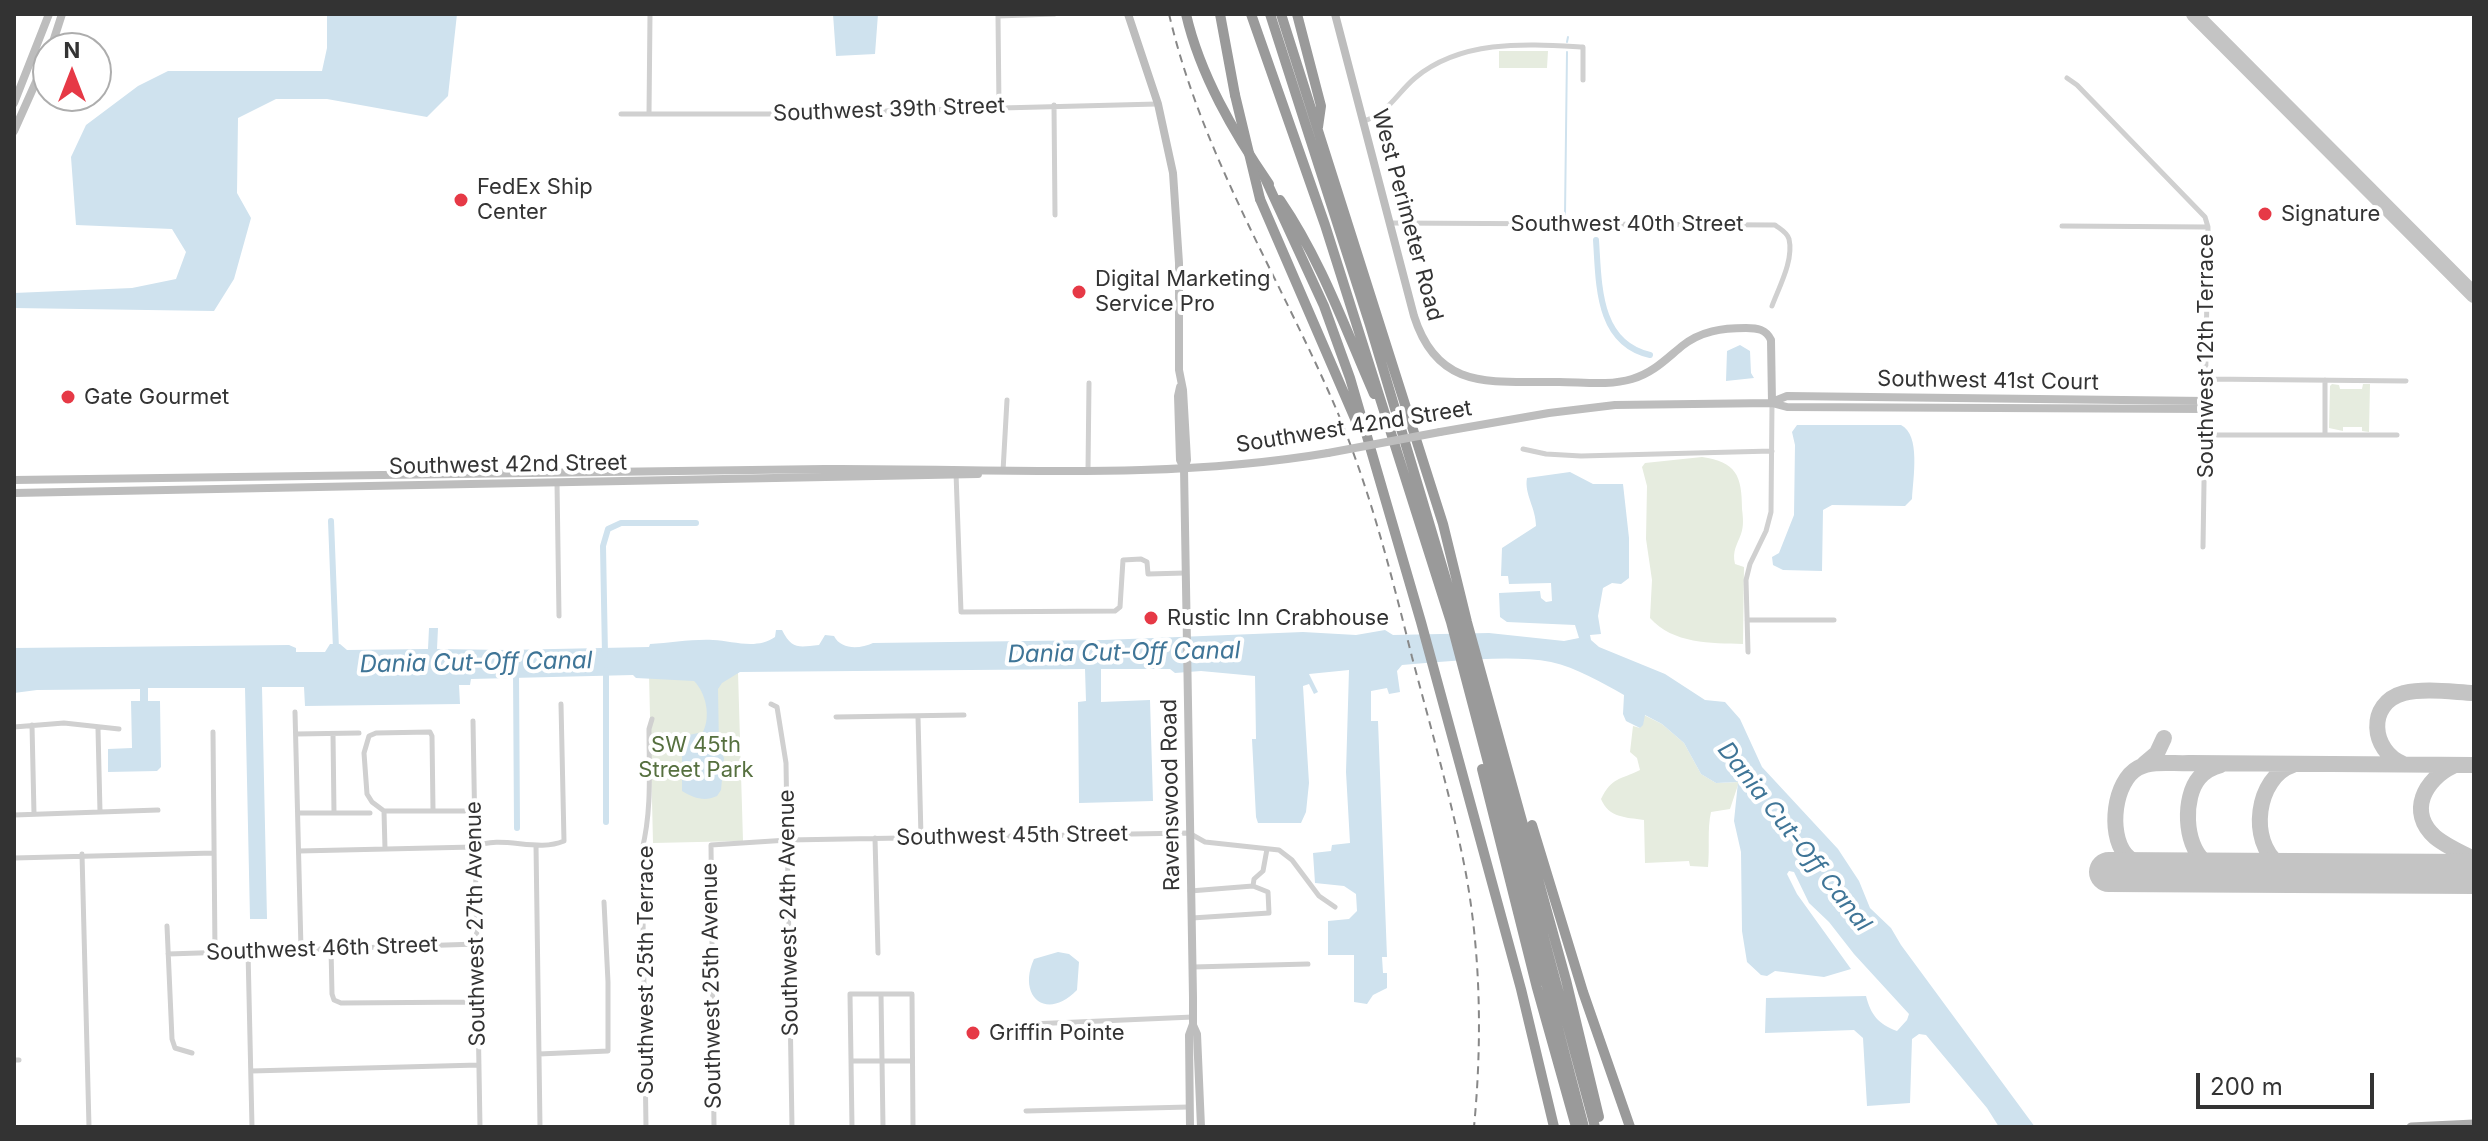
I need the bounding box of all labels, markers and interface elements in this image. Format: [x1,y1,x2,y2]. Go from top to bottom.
north arrow [32,32,112,112]
text: N [64,37,80,63]
street label: Southwest 39th Street [773,93,1005,127]
street label: West Perimeter Road [1366,106,1448,324]
place label: FedEx Ship Center [477,174,593,226]
marker: FedEx Ship Center [452,191,470,209]
place label: Signature [2281,201,2380,227]
marker: Signature [2256,205,2274,223]
street label: Southwest 40th Street [1511,211,1743,237]
street label: Southwest 12th Terrace [2193,234,2219,478]
place label: Digital Marketing Service Pro [1095,266,1270,318]
marker: Digital Marketing Service Pro [1070,283,1088,301]
street label: Southwest 41st Court [1877,366,2099,396]
place label: Gate Gourmet [84,384,229,410]
marker: Gate Gourmet [59,388,77,406]
street label: Southwest 42nd Street [1234,395,1474,459]
street label: Southwest 42nd Street [389,450,627,480]
place label: Rustic Inn Crabhouse [1167,605,1389,631]
marker: Rustic Inn Crabhouse [1142,609,1160,627]
water label: Dania Cut-Off Canal [1007,637,1241,669]
water label: Dania Cut-Off Canal [359,647,593,679]
street label: Ravenswood Road [1156,699,1186,891]
park label: SW 45th Street Park [638,732,754,784]
water label: Dania Cut-Off Canal [1711,736,1877,938]
street label: Southwest 24th Avenue [774,789,804,1037]
street label: Southwest 27th Avenue [461,801,491,1047]
street label: Southwest 45th Street [896,821,1128,851]
street label: Southwest 25th Terrace [633,845,659,1095]
street label: Southwest 25th Avenue [697,863,727,1109]
street label: Southwest 46th Street [205,932,439,966]
place label: Griffin Pointe [989,1020,1125,1046]
marker: Griffin Pointe [964,1024,982,1042]
scale bar [2200,1057,2378,1107]
text: 200 m [2210,1072,2283,1101]

